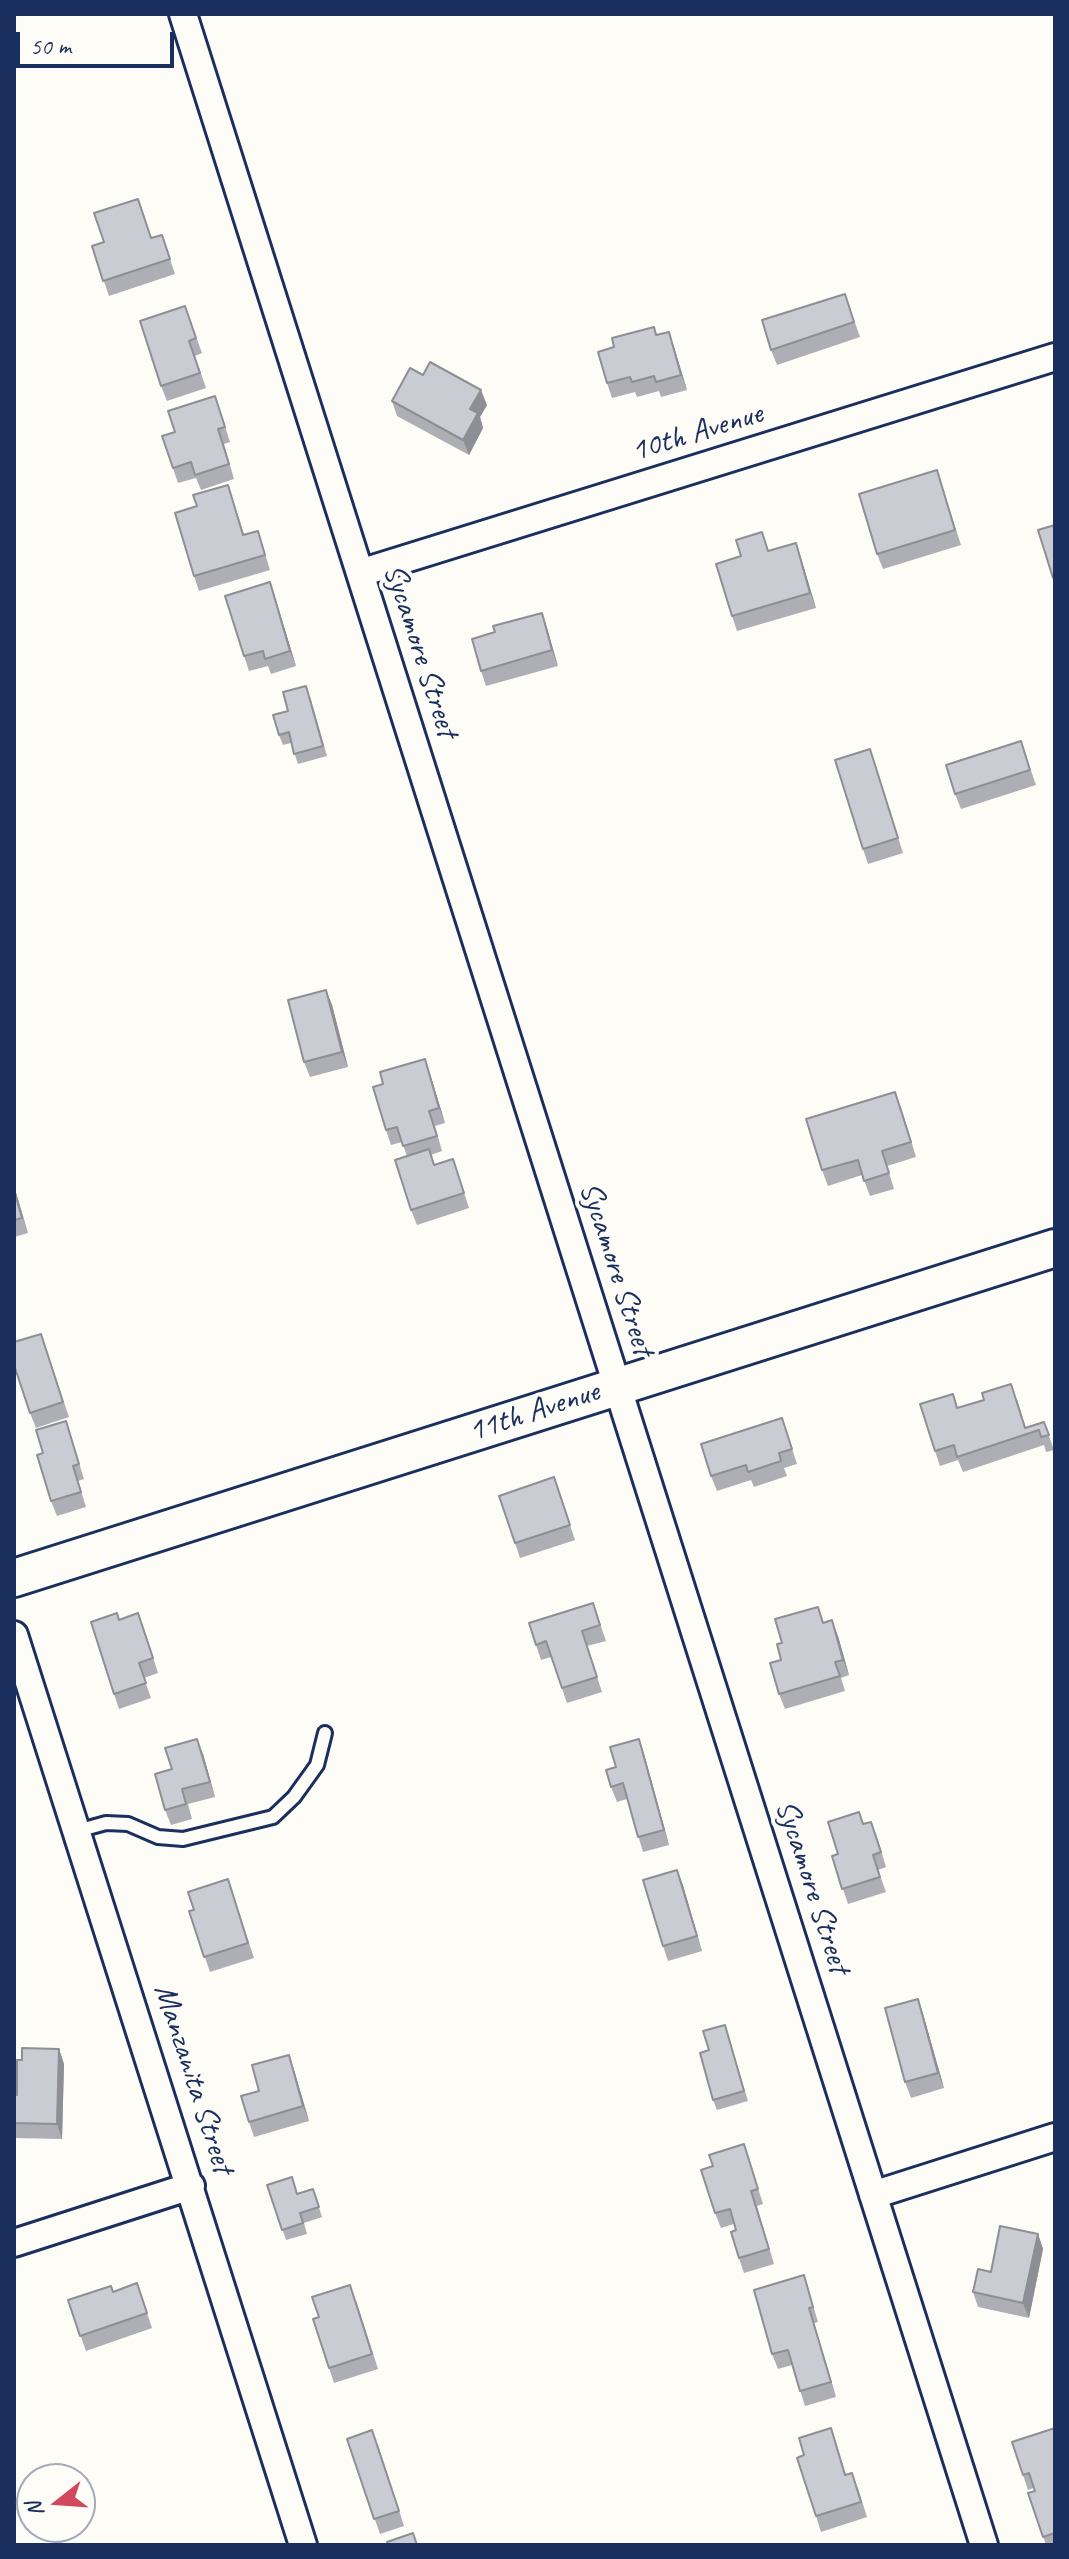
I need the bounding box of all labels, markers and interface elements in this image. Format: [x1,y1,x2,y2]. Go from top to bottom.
scale bar [20,16,178,66]
text: 50 m [30,31,71,61]
street label: 10th Avenue [627,395,767,471]
street label: Sycamore Street [374,560,466,742]
street label: Sycamore Street [570,1178,662,1360]
street label: 11th Avenue [464,1373,604,1451]
street label: Sycamore Street [766,1796,858,1978]
street label: Manzanita Street [144,1980,242,2178]
north arrow [16,2463,96,2543]
text: N [20,2499,50,2520]

